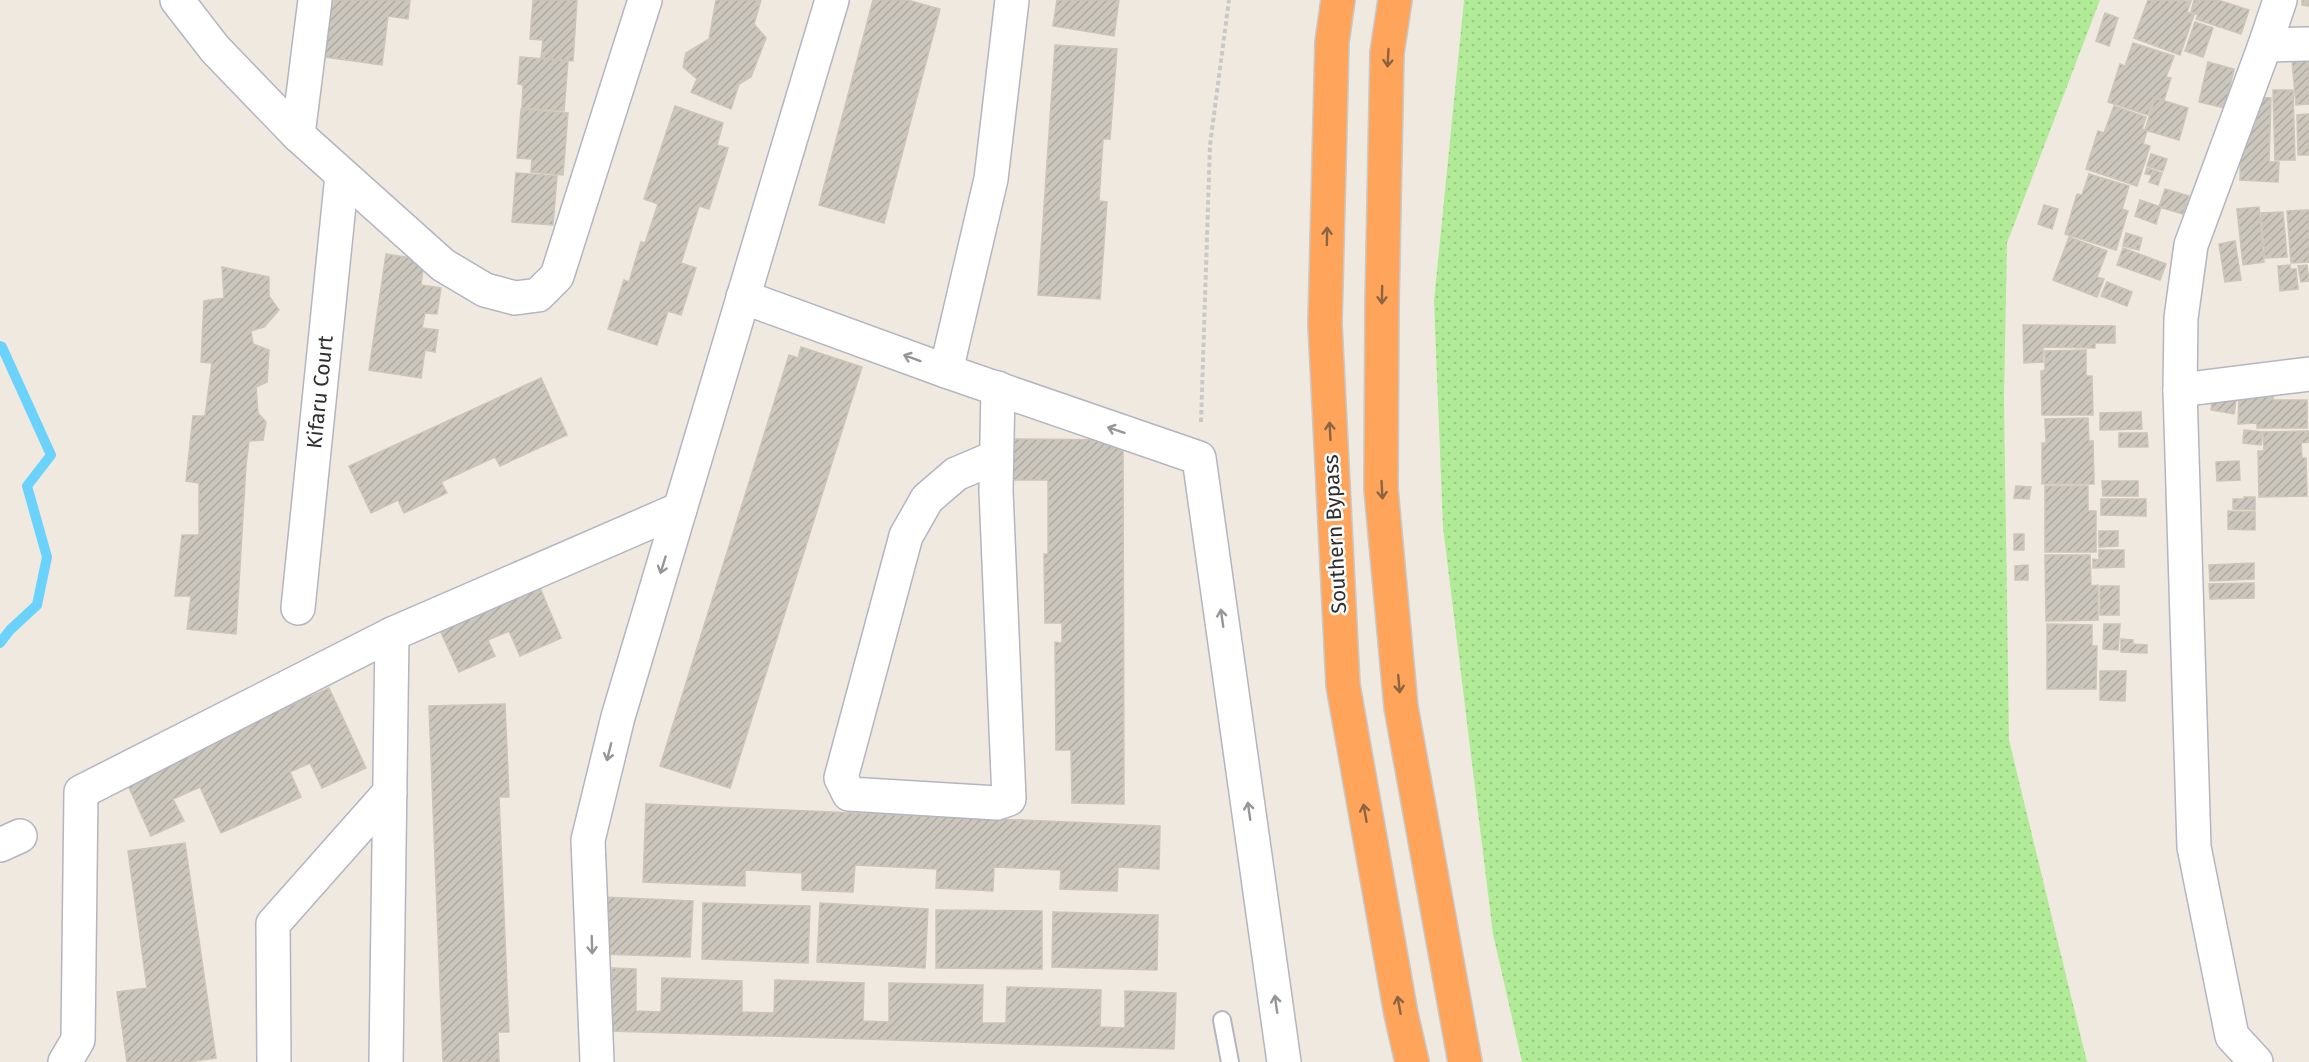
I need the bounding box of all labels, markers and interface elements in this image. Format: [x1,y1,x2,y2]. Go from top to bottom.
one-way arrow [1382,48,1393,67]
one-way arrow [1321,227,1333,247]
one-way arrow [1376,284,1388,304]
street label: Kifaru Court [301,334,339,450]
one-way arrow [903,352,922,363]
one-way arrow [1325,422,1336,442]
one-way arrow [1107,423,1126,434]
street label: Southern Bypass [1318,454,1352,614]
one-way arrow [1376,479,1387,499]
one-way arrow [657,555,668,574]
one-way arrow [1216,608,1227,628]
one-way arrow [1394,674,1405,694]
one-way arrow [603,743,615,762]
one-way arrow [1243,802,1254,821]
one-way arrow [1359,804,1370,823]
one-way arrow [587,934,598,954]
one-way arrow [1270,995,1281,1014]
one-way arrow [1393,996,1404,1015]

